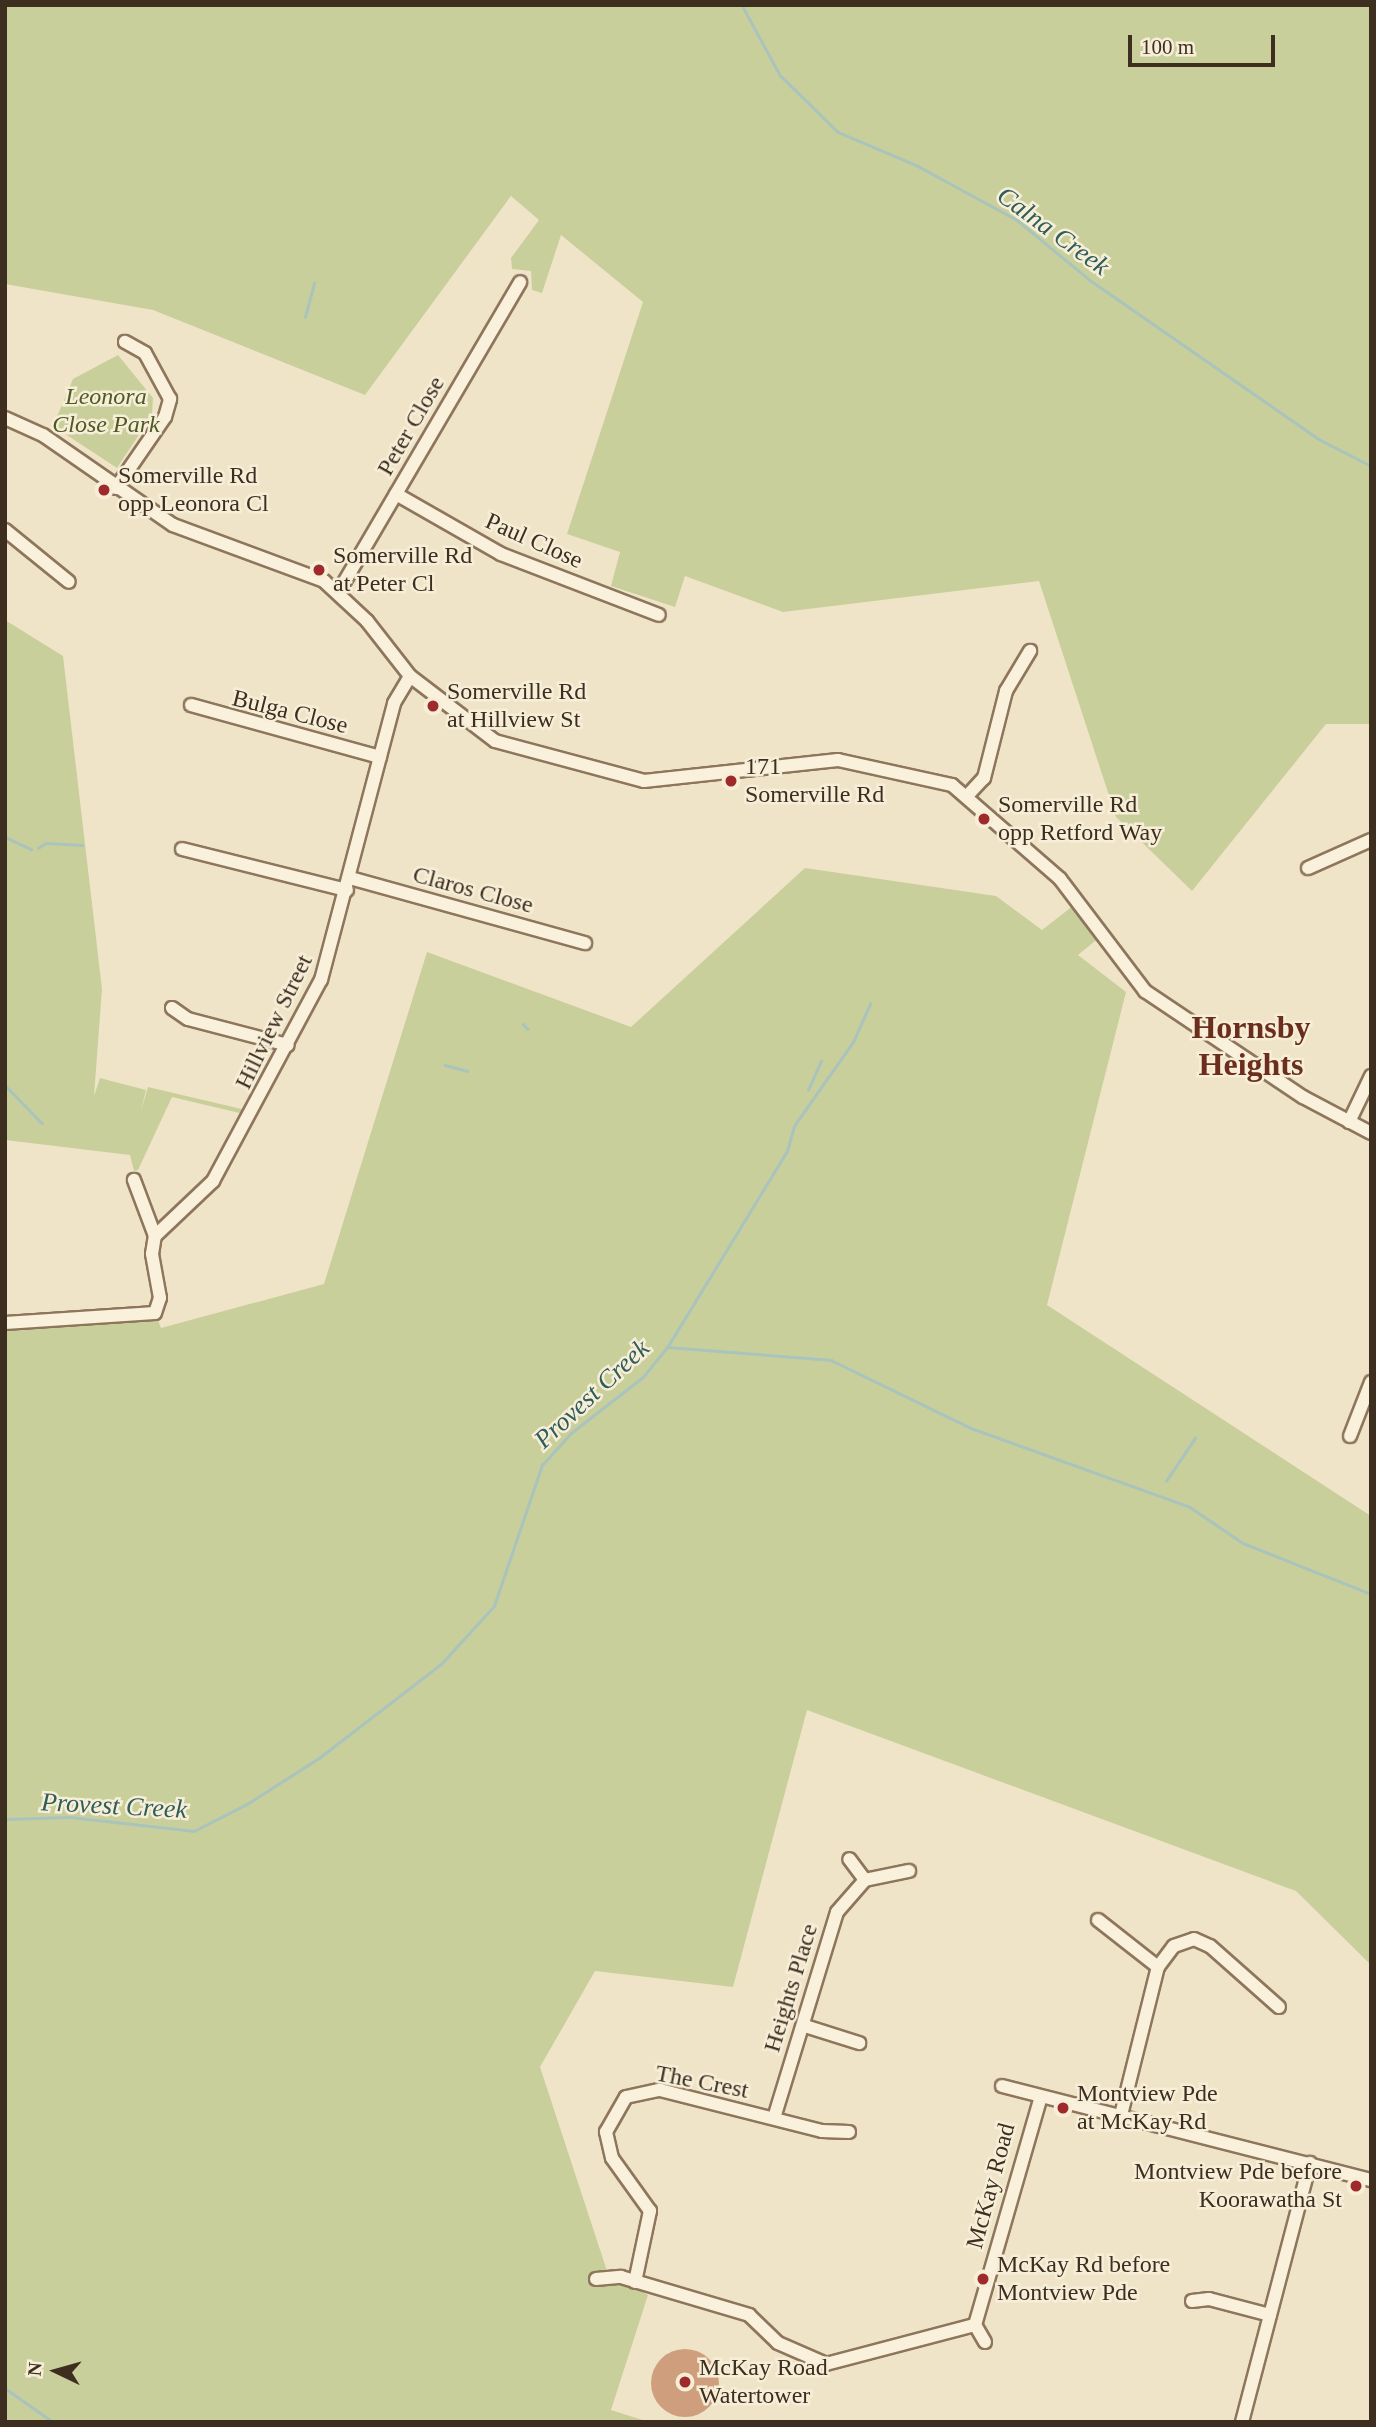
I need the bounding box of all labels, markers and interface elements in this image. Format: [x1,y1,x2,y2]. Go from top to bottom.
scale bar [1131,21,1278,65]
text: 100 m [1141,35,1194,59]
water label: Calna Creek [991,180,1115,282]
street label: Peter Close [371,371,451,481]
park label: Leonora Close Park [52,383,160,439]
place label: Somerville Rd opp Leonora Cl [118,462,269,518]
marker: Somerville Rd opp Leonora Cl [96,482,112,498]
street label: Paul Close [481,507,587,575]
place label: Somerville Rd at Peter Cl [333,542,472,598]
marker: Somerville Rd at Peter Cl [311,562,327,578]
place label: Somerville Rd at Hillview St [447,678,586,734]
street label: Bulga Close [229,684,351,740]
marker: Somerville Rd at Hillview St [425,698,441,714]
place label: 171 Somerville Rd [745,753,884,809]
marker: 171 Somerville Rd [723,773,739,789]
place label: Somerville Rd opp Retford Way [998,791,1163,847]
marker: Somerville Rd opp Retford Way [976,811,992,827]
street label: Claros Close [410,860,536,920]
street label: Hillview Street [229,950,319,1094]
district label: Hornsby Heights [1191,1009,1311,1084]
water label: Provest Creek [528,1333,656,1455]
water label: Provest Creek [40,1787,188,1825]
street label: Heights Place [758,1920,824,2056]
street label: The Crest [653,2059,751,2105]
place label: Montview Pde at McKay Rd [1077,2080,1218,2136]
marker: Montview Pde at McKay Rd [1055,2100,1071,2116]
street label: McKay Road [960,2120,1022,2252]
place label: Montview Pde before Koorawatha St [1134,2158,1342,2214]
marker: Montview Pde before Koorawatha St [1348,2178,1364,2194]
place label: McKay Rd before Montview Pde [997,2251,1170,2307]
marker: McKay Rd before Montview Pde [975,2271,991,2287]
north arrow [21,2336,91,2406]
place label: McKay Road Watertower [699,2354,828,2410]
text: N [24,2361,46,2377]
marker: McKay Road Watertower [677,2374,693,2390]

